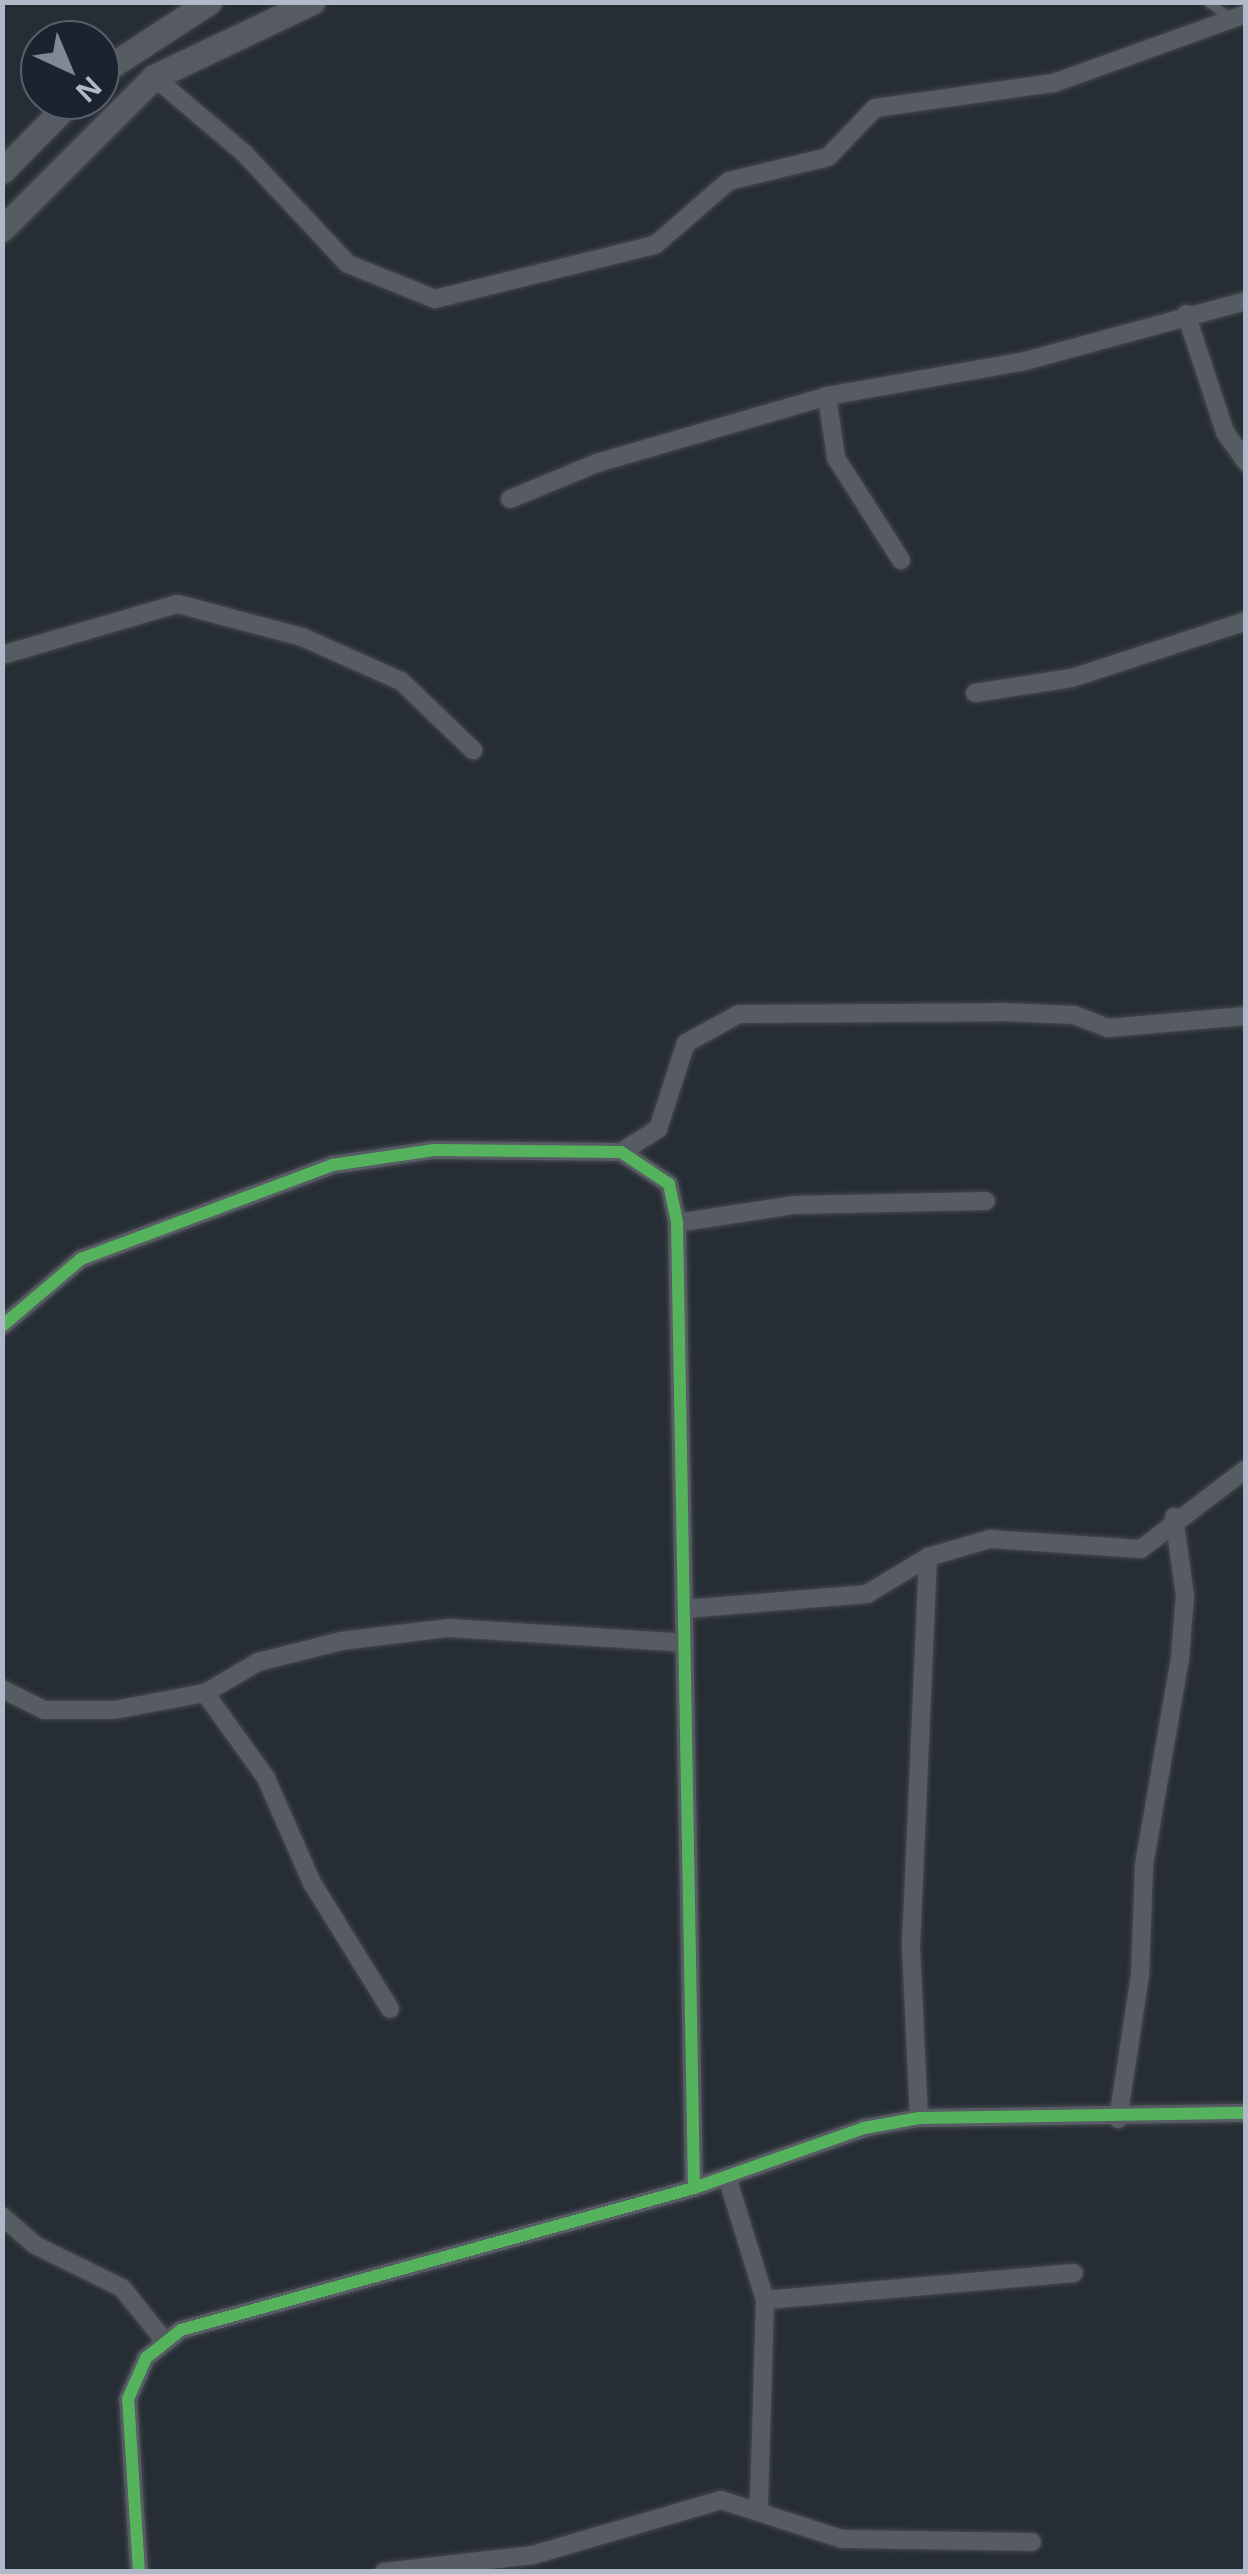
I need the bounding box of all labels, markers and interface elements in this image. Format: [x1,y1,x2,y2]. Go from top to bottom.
north arrow [20,20,120,120]
text: N [68,69,111,112]

